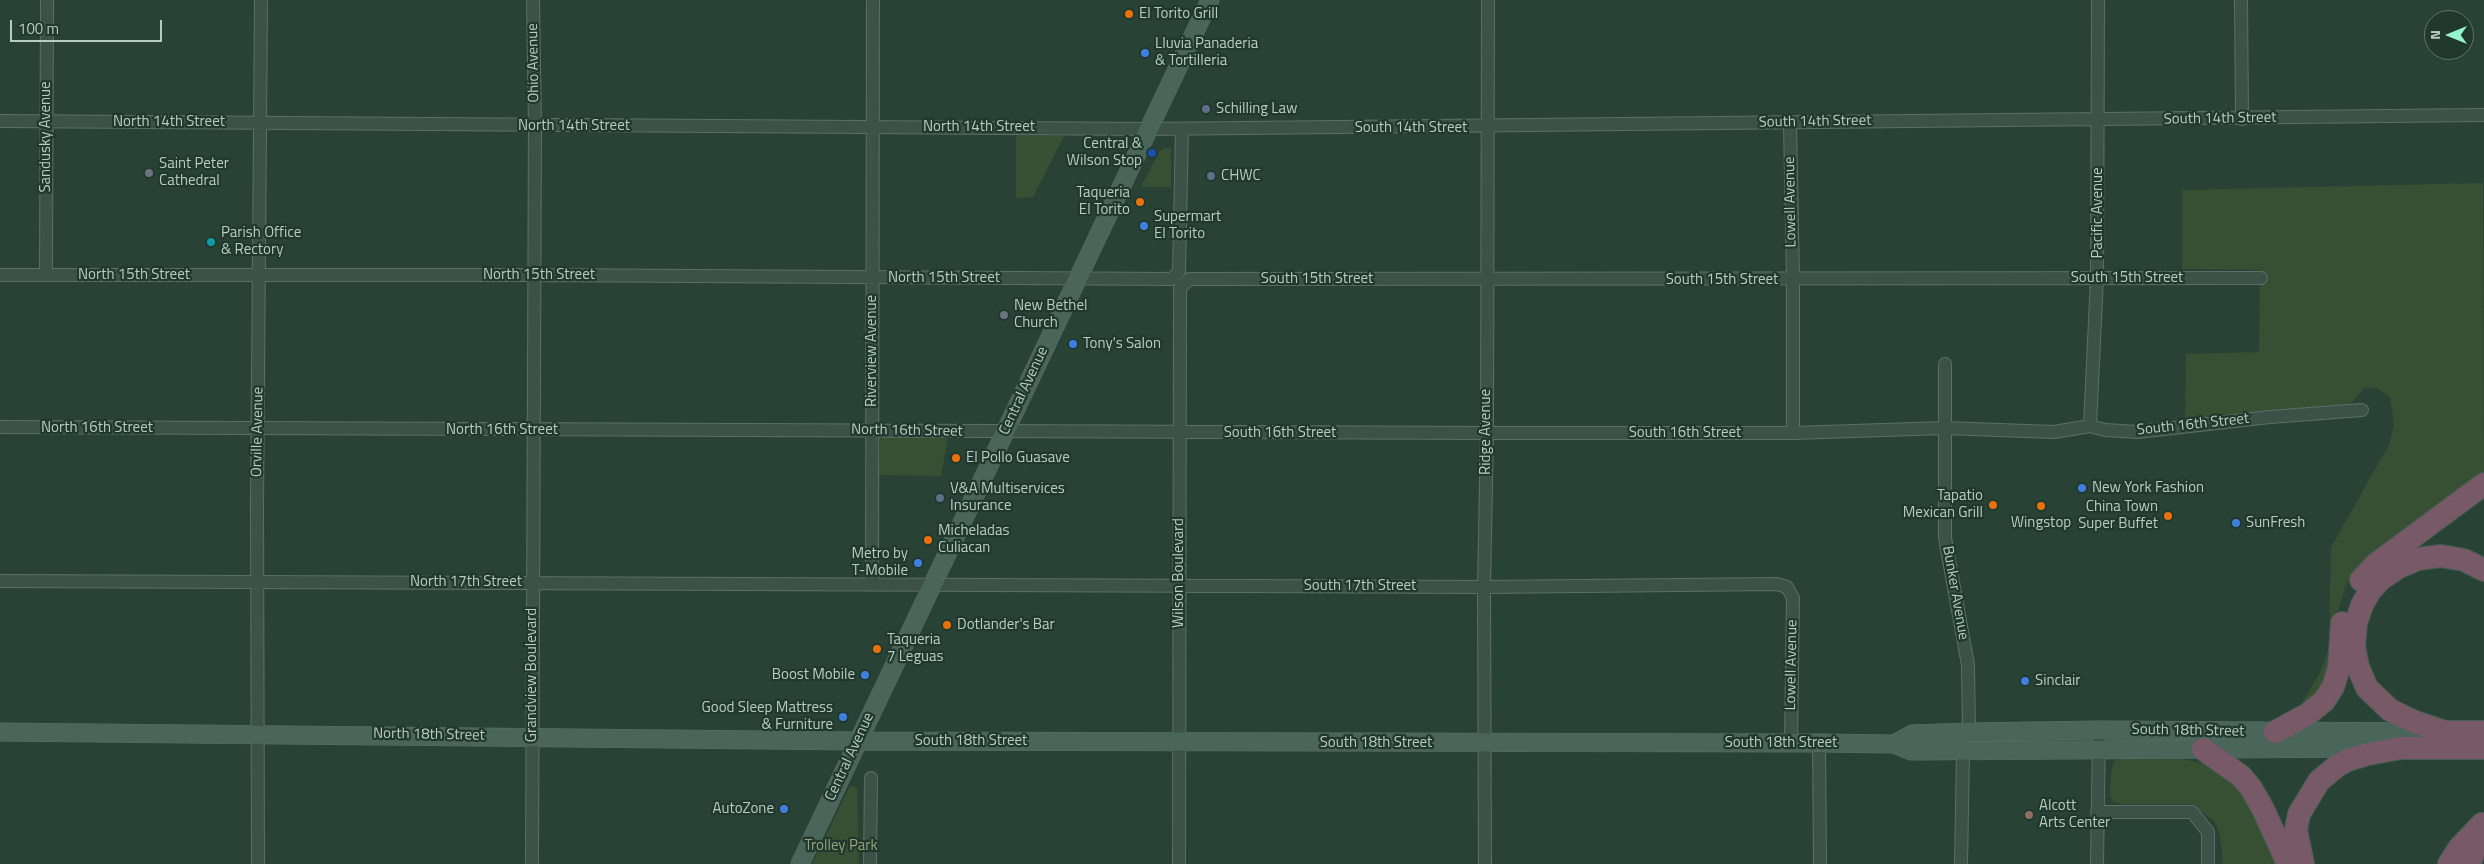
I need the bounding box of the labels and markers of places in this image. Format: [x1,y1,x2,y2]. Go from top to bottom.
place label: El Torito Grill [1139,5,1218,23]
marker: El Torito Grill [1123,8,1135,20]
place label: Lluvia Panaderia & Tortilleria [1155,35,1258,70]
marker: Lluvia Panaderia & Tortilleria [1139,47,1151,59]
place label: Schilling Law [1216,100,1297,118]
marker: Schilling Law [1200,103,1212,115]
place label: Central & Wilson Stop [1067,135,1142,170]
marker: Central & Wilson Stop [1146,147,1158,159]
place label: Saint Peter Cathedral [159,155,229,190]
marker: Saint Peter Cathedral [143,167,155,179]
place label: CHWC [1221,167,1261,185]
marker: CHWC [1205,170,1217,182]
place label: Taqueria El Torito [1077,184,1130,219]
marker: Taqueria El Torito [1134,196,1146,208]
place label: Supermart El Torito [1154,208,1221,243]
marker: Supermart El Torito [1138,220,1150,232]
place label: Parish Office & Rectory [221,224,301,259]
marker: Parish Office & Rectory [205,236,217,248]
place label: New Bethel Church [1014,297,1087,332]
marker: New Bethel Church [998,309,1010,321]
place label: Tony's Salon [1083,335,1161,353]
marker: Tony's Salon [1067,338,1079,350]
place label: El Pollo Guasave [966,449,1070,467]
marker: El Pollo Guasave [950,452,962,464]
place label: New York Fashion [2092,479,2204,497]
place label: V&A Multiservices Insurance [950,480,1065,515]
marker: New York Fashion [2076,482,2088,494]
place label: Tapatio Mexican Grill [1903,487,1983,522]
marker: V&A Multiservices Insurance [934,492,946,504]
place label: China Town Super Buffet [2078,498,2158,533]
marker: Tapatio Mexican Grill [1987,499,1999,511]
marker: Wingstop [2035,500,2047,512]
marker: China Town Super Buffet [2162,510,2174,522]
place label: Wingstop [2011,514,2071,532]
place label: SunFresh [2246,514,2305,532]
marker: SunFresh [2230,517,2242,529]
place label: Micheladas Culiacan [938,522,1009,557]
marker: Micheladas Culiacan [922,534,934,546]
place label: Metro by T-Mobile [851,545,908,580]
marker: Metro by T-Mobile [912,557,924,569]
place label: Dotlander's Bar [957,616,1055,634]
marker: Dotlander's Bar [941,619,953,631]
place label: Taqueria 7 Leguas [887,631,944,666]
marker: Taqueria 7 Leguas [871,643,883,655]
place label: Boost Mobile [772,666,855,684]
marker: Boost Mobile [859,669,871,681]
place label: Sinclair [2035,672,2080,690]
marker: Sinclair [2019,675,2031,687]
place label: Good Sleep Mattress & Furniture [702,699,833,734]
marker: Good Sleep Mattress & Furniture [837,711,849,723]
place label: Alcott Arts Center [2039,797,2110,832]
place label: AutoZone [713,800,774,818]
marker: AutoZone [778,803,790,815]
marker: Alcott Arts Center [2023,809,2035,821]

